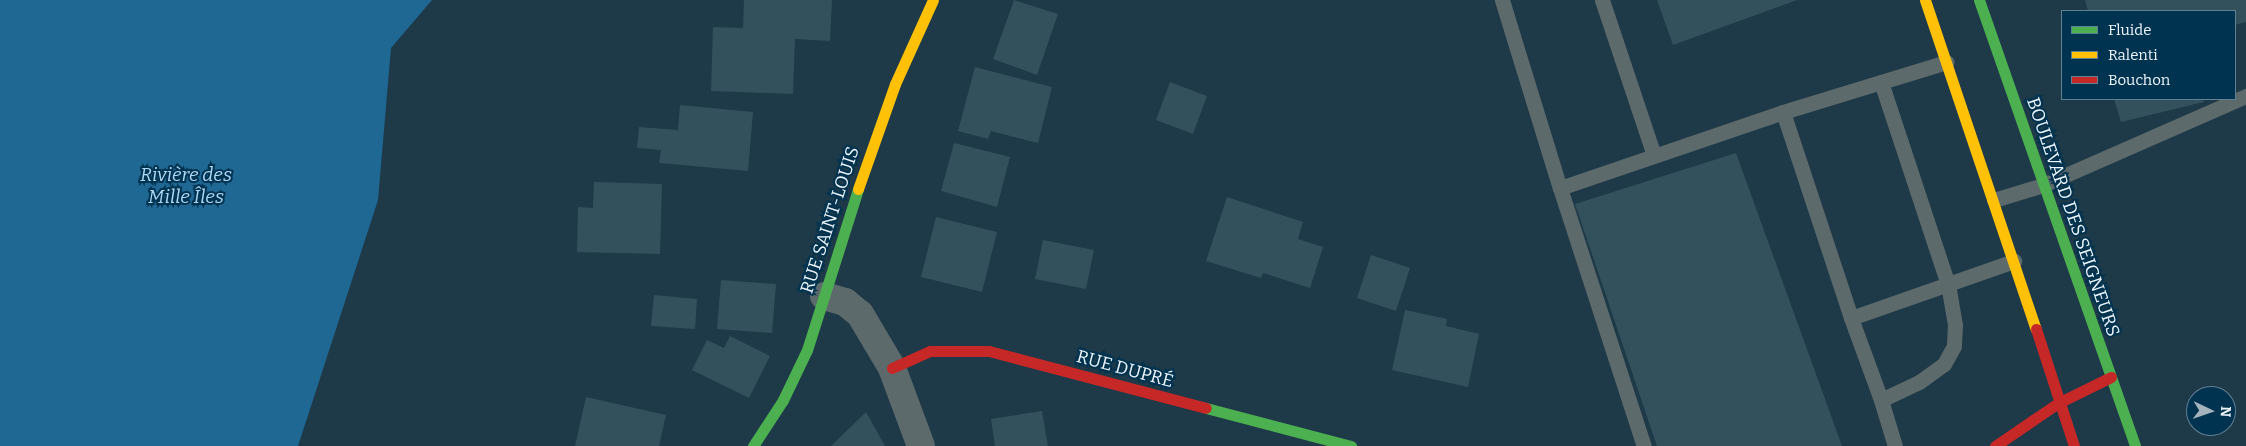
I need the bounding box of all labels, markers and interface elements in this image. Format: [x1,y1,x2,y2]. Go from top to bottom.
legend [2061,10,2236,100]
text: Fluide [2108,21,2151,39]
text: Ralenti [2108,46,2158,64]
text: Bouchon [2108,71,2170,89]
street label: BOULEVARD DES SEIGNEURS [2022,95,2124,339]
street label: RUE SAINT-LOUIS [796,144,864,296]
water label: Rivière des Mille Îles [140,164,232,208]
street label: RUE DUPRÉ [1074,346,1176,392]
north arrow [2186,386,2236,436]
text: N [2217,406,2234,418]

